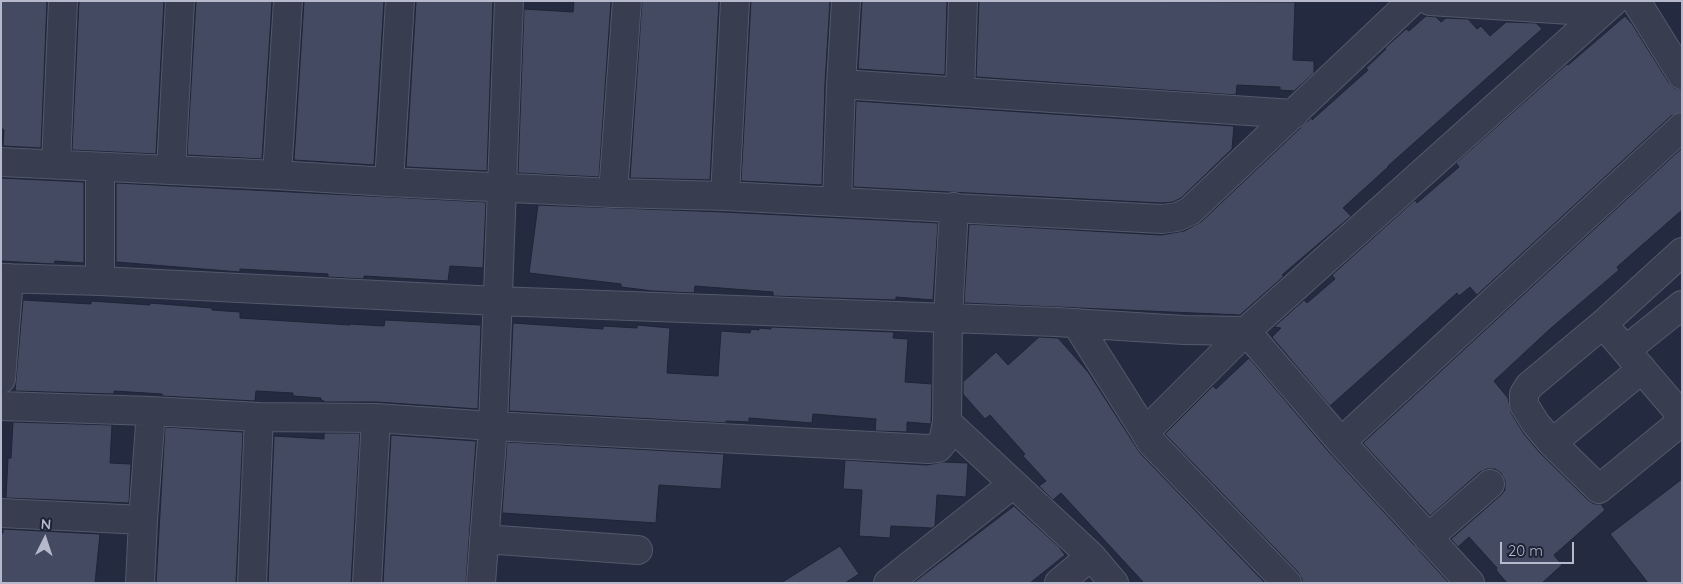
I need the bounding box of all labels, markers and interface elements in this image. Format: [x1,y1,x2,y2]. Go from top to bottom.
north arrow [20,514,70,564]
text: N [40,515,52,533]
scale bar [1503,532,1577,564]
text: 20 m [1508,541,1543,560]

